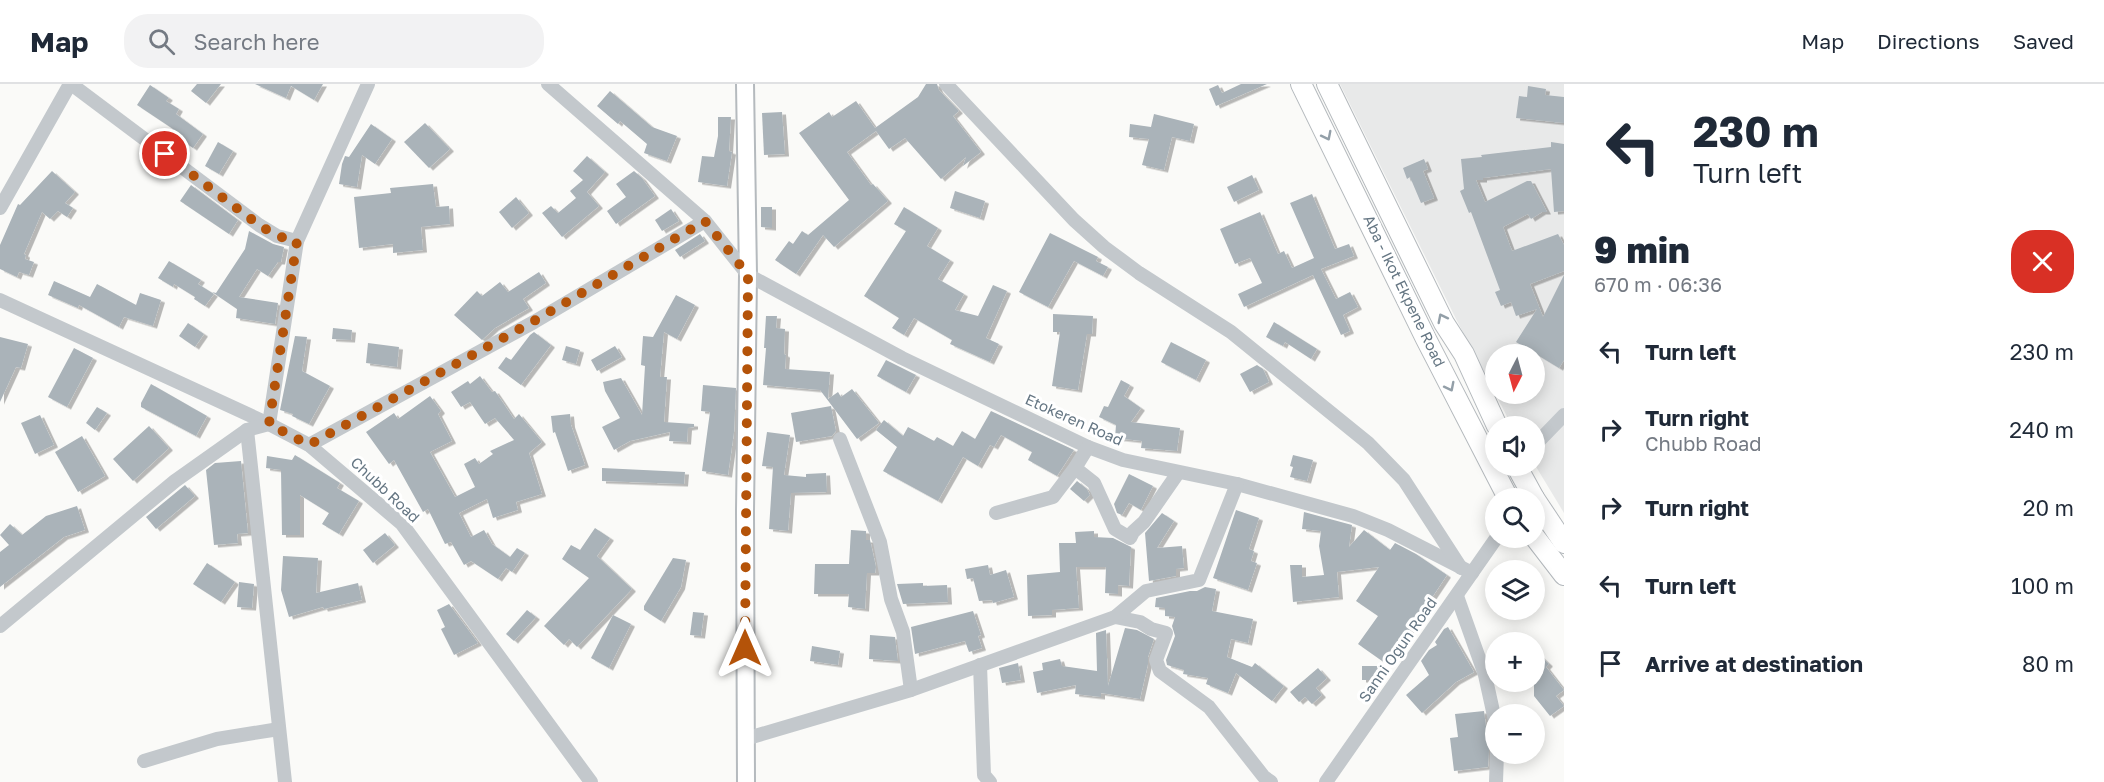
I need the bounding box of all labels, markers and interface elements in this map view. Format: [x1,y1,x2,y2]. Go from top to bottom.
search box [124,14,544,68]
text: Map [30,25,88,58]
icon: search [145,25,178,58]
text: Search here [193,28,319,55]
text: Map [1801,28,1844,54]
text: Directions [1877,28,1980,54]
text: Saved [2013,28,2074,54]
text: 230 m [1693,106,1819,156]
icon: left [1594,108,1672,186]
pin [139,128,190,179]
one-way arrow [1320,130,1332,141]
icon: arrive [148,137,181,170]
text: Turn left [1693,157,1802,189]
street label: Aba - Ikot Ekpene Road [1360,212,1449,369]
text: 9 min [1594,228,1690,271]
button: close [2011,230,2074,293]
text: 670 m · 06:36 [1594,272,1722,296]
one-way arrow [1438,314,1449,324]
icon: left [1594,335,1627,368]
text: Turn left [1645,338,1736,365]
text: 230 m [2010,338,2074,365]
north arrow [1485,344,1545,404]
map controls [1485,344,1545,764]
one-way arrow [1443,380,1455,391]
street label: Etokeren Road [1023,389,1126,449]
text: Turn right [1645,404,1749,431]
icon: right [1594,413,1627,446]
button: sound [1485,416,1545,476]
text: 240 m [2009,416,2074,443]
text: Chubb Road [1645,431,1762,455]
street label: Chubb Road [348,453,424,526]
button: search [1485,488,1545,548]
icon: right [1594,491,1627,524]
text: Turn right [1645,494,1749,521]
text: 20 m [2023,494,2074,521]
button: layers [1485,560,1545,620]
icon: left [1594,569,1627,602]
text: Turn left [1645,572,1736,599]
text: 100 m [2011,572,2074,599]
street label: Sanni Ogun Road [1354,594,1440,705]
position arrow [713,616,777,680]
button: + [1485,632,1545,692]
icon: arrive [1594,647,1627,680]
text: Arrive at destination [1645,650,1863,677]
text: 80 m [2022,650,2074,677]
button: − [1485,704,1545,764]

